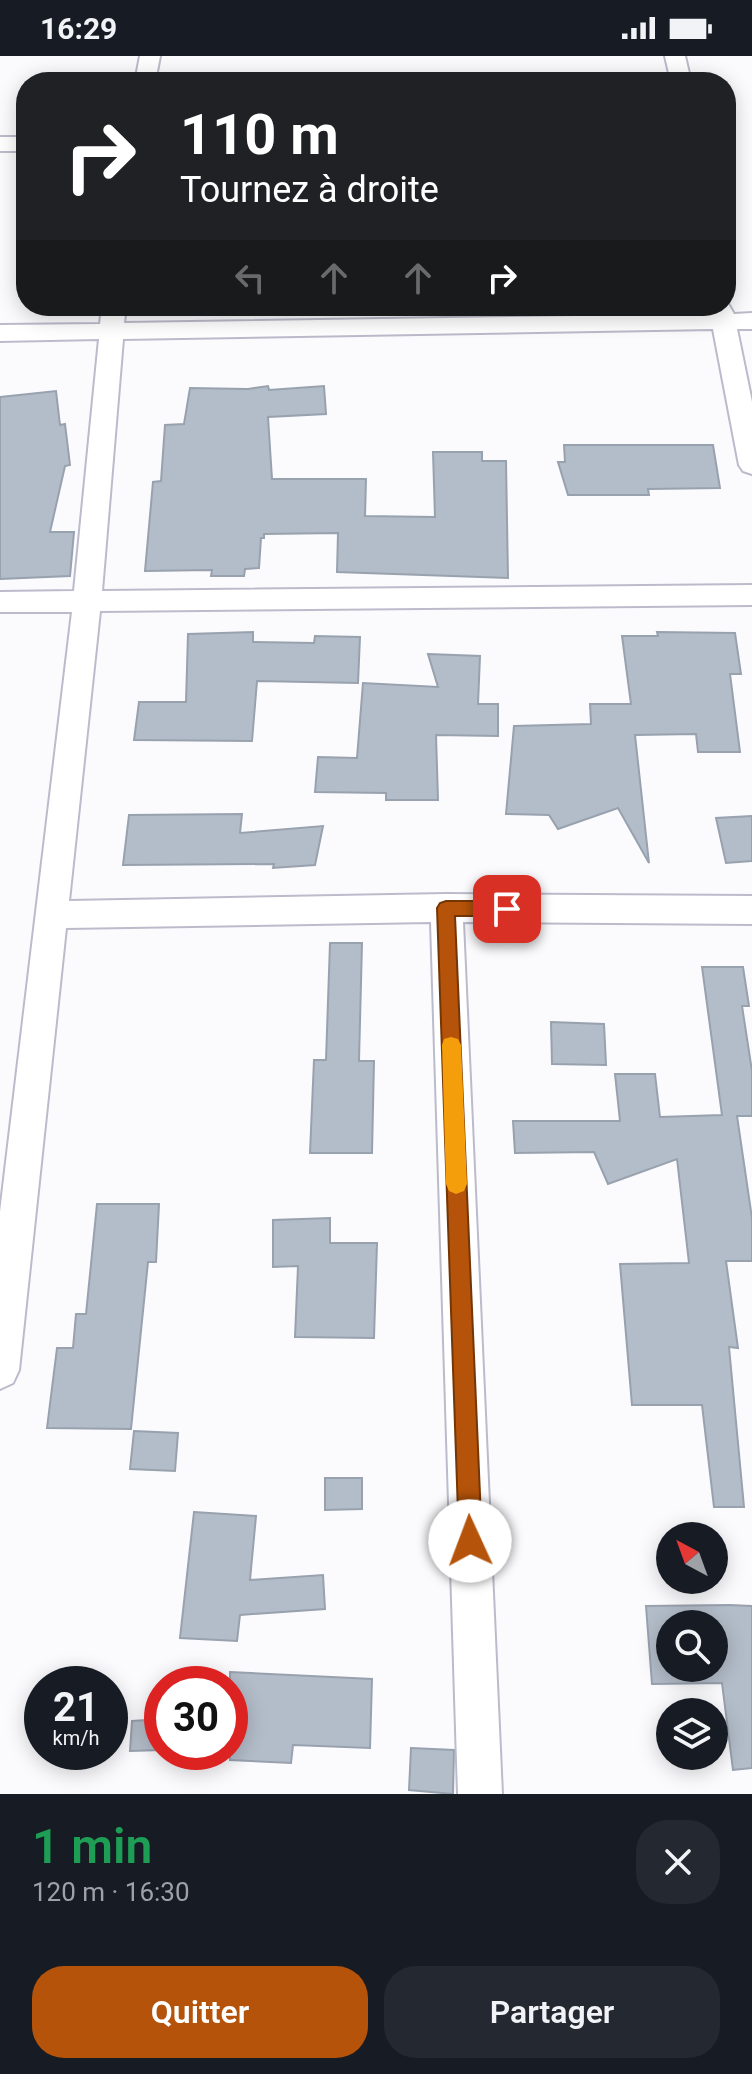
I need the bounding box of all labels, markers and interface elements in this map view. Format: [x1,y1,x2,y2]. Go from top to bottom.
text: 16:29 [40,11,117,46]
text: 110 m [180,102,339,168]
icon: right [48,104,152,208]
text: Tournez à droite [180,169,439,211]
icon: left [228,256,272,300]
icon: ahead [312,256,356,300]
icon: ahead [396,256,440,300]
icon: right [480,256,524,300]
pin [473,875,541,943]
icon: arrive [485,887,529,931]
position arrow [428,1499,512,1583]
north arrow [656,1522,728,1594]
map controls [656,1522,728,1770]
button: search [656,1610,728,1682]
speed limit sign: 30 [144,1666,248,1770]
text: 21 [53,1684,99,1731]
button: layers [656,1698,728,1770]
text: km/h [53,1726,99,1750]
text: 1 min [32,1818,152,1875]
button: close [636,1820,720,1904]
text: 120 m · 16:30 [32,1877,190,1907]
button: Quitter [32,1966,368,2058]
button: Partager [384,1966,720,2058]

